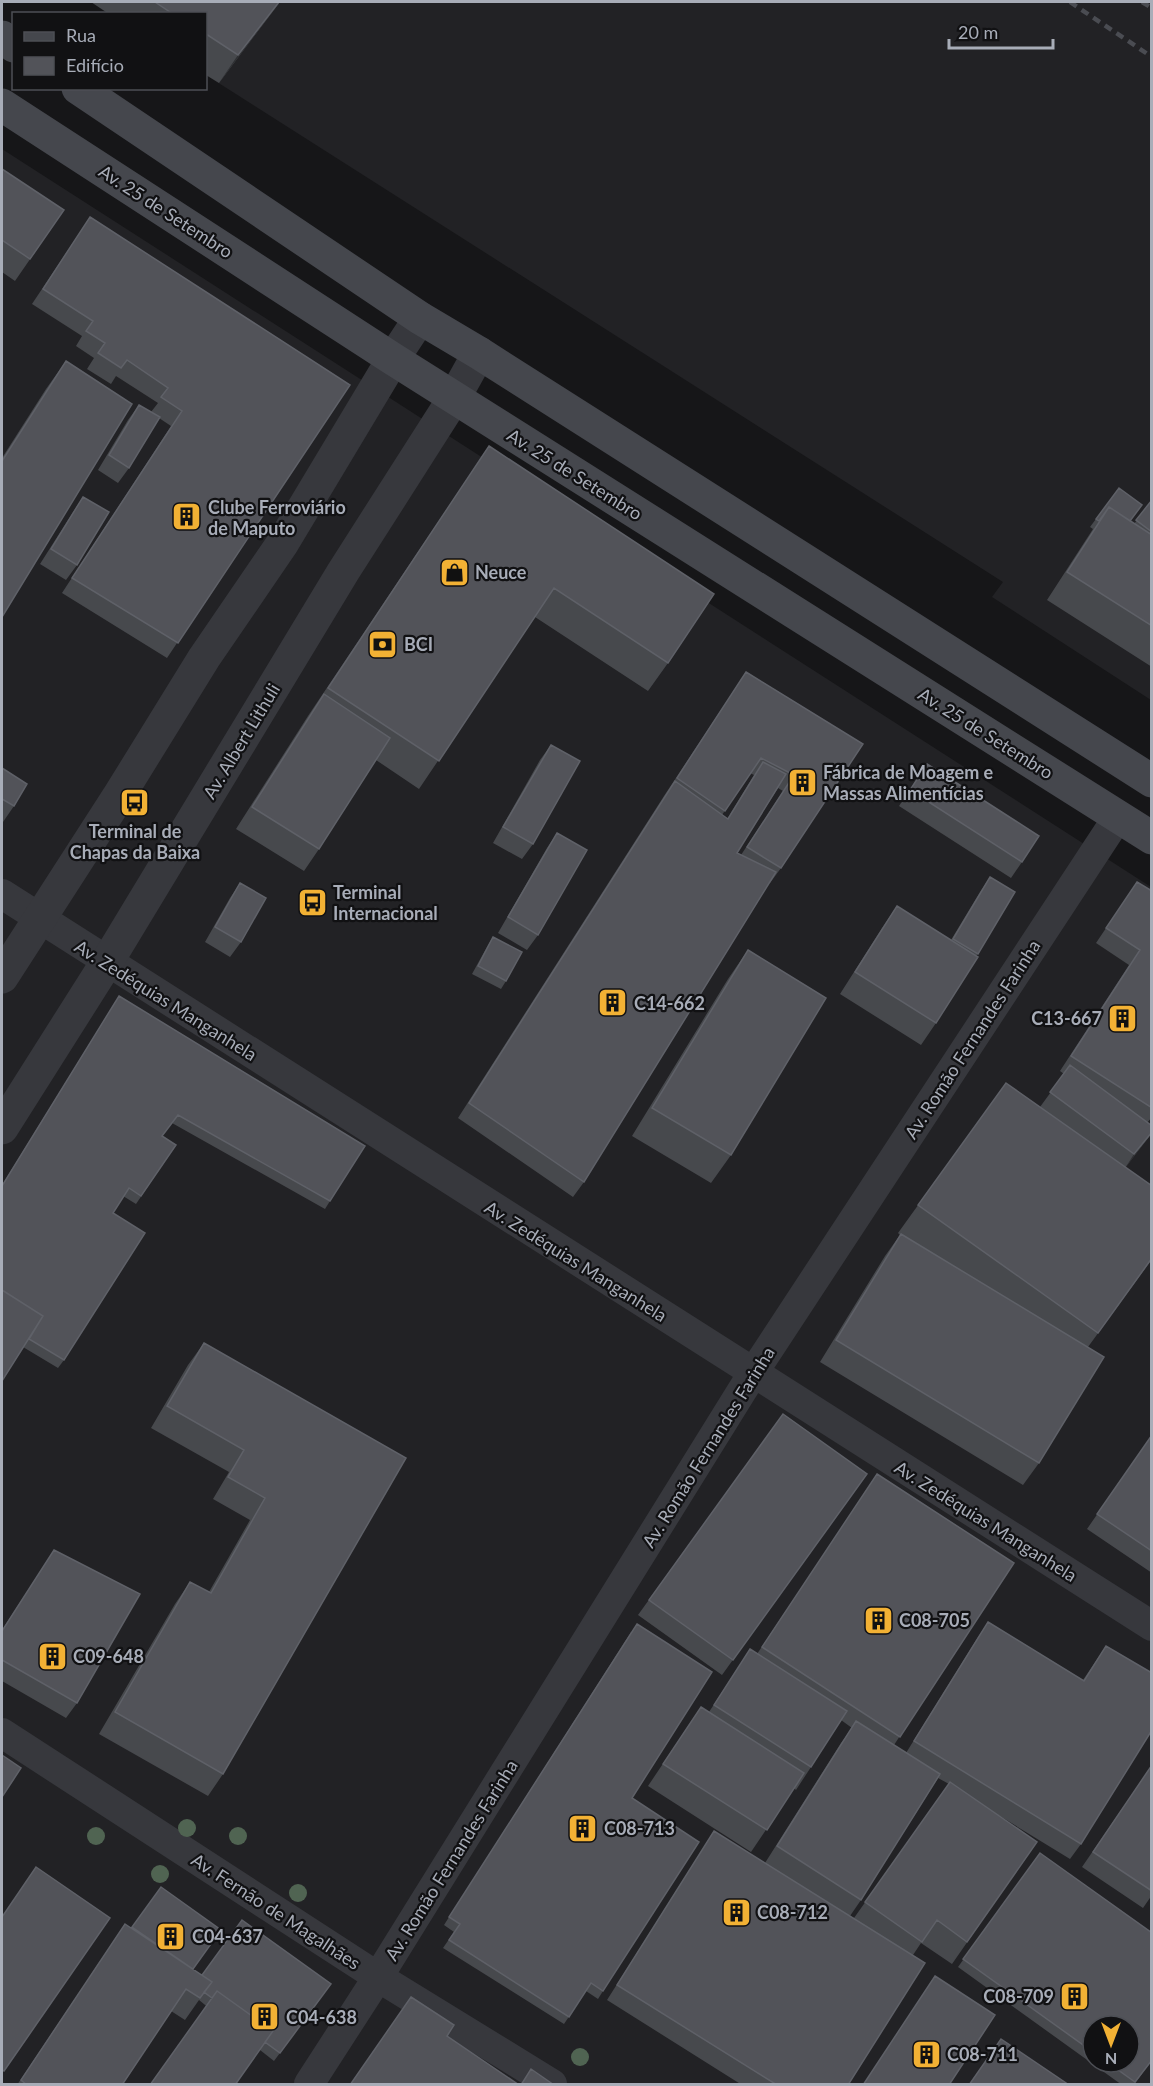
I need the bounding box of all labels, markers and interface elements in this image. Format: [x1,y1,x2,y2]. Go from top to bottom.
legend [12,12,207,90]
scale bar [949,12,1052,50]
text: 20 m [958,21,998,43]
text: Rua [66,24,96,46]
text: Edifício [66,54,124,76]
street label: Av. 25 de Setembro [95,160,237,262]
street label: Av. 25 de Setembro [503,424,647,524]
place label: Clube Ferroviário de Maputo [208,496,346,539]
building icon: Clube Ferroviário de Maputo [171,501,203,533]
shop icon: Neuce [438,556,470,588]
place label: Neuce [475,561,527,583]
bank icon: BCI [367,628,399,660]
place label: BCI [404,633,433,655]
street label: Av. Albert Lithuli [198,679,284,803]
street label: Av. 25 de Setembro [914,683,1058,783]
place label: Fábrica de Moagem e Massas Alimentícias [823,761,994,804]
building icon: Fábrica de Moagem e Massas Alimentícias [786,766,818,798]
bus stop icon: Terminal de Chapas da Baixa [119,786,151,818]
place label: Terminal de Chapas da Baixa [70,820,200,863]
place label: Terminal Internacional [333,881,438,924]
bus stop icon: Terminal Internacional [296,886,328,918]
street label: Av. Zedéquias Manganhela [71,935,261,1065]
street label: Av. Romão Fernandes Farinha [899,935,1045,1143]
building icon: C14-662 [597,987,629,1019]
place label: C14-662 [634,992,705,1014]
building icon: C13-667 [1107,1002,1139,1034]
place label: C13-667 [1031,1007,1102,1029]
street label: Av. Zedéquias Manganhela [481,1196,671,1326]
street label: Av. Romão Fernandes Farinha [637,1342,779,1552]
street label: Av. Zedéquias Manganhela [891,1456,1081,1586]
building icon: C08-705 [862,1604,894,1636]
place label: C08-705 [899,1609,970,1631]
building icon: C09-648 [36,1640,68,1672]
place label: C09-648 [73,1645,144,1667]
street label: Av. Romão Fernandes Farinha [380,1755,522,1965]
building icon: C08-713 [567,1812,599,1844]
place label: C08-713 [604,1817,675,1839]
street label: Av. Fernão de Magalhães [188,1848,365,1974]
building icon: C08-712 [720,1896,752,1928]
place label: C08-712 [757,1901,828,1923]
building icon: C04-637 [155,1920,187,1952]
place label: C04-637 [192,1925,263,1947]
building icon: C08-709 [1059,1980,1091,2012]
place label: C08-709 [983,1985,1054,2007]
building icon: C04-638 [249,2001,281,2033]
place label: C04-638 [286,2006,357,2028]
north arrow [1081,2014,1141,2074]
building icon: C08-711 [910,2038,942,2070]
place label: C08-711 [947,2043,1018,2065]
text: N [1105,2050,1117,2069]

